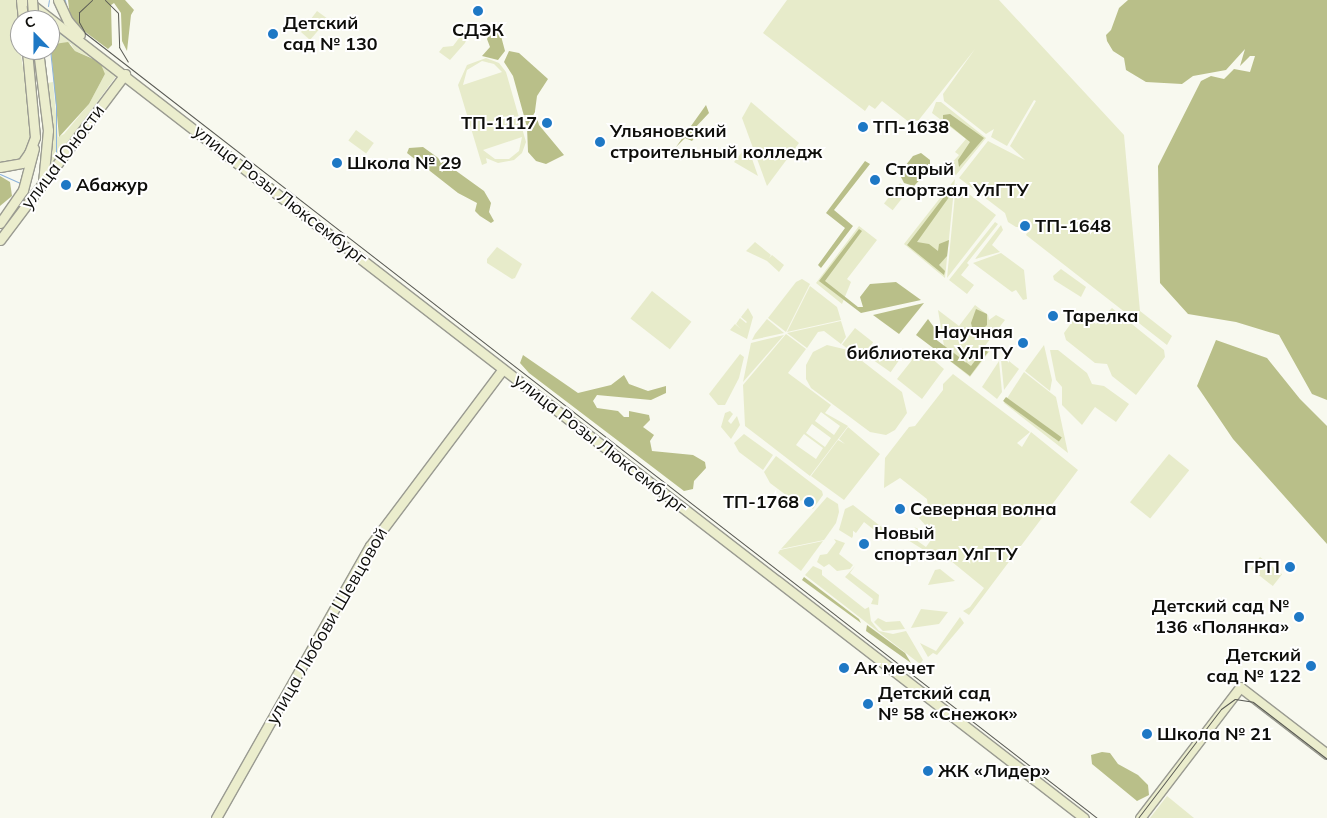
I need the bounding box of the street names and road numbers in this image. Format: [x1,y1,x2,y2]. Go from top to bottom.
street label: улица Юности [17,101,109,213]
street label: улица Розы Люксембург [189,121,371,269]
street label: улица Розы Люксембург [509,370,691,518]
street label: улица Любови Шевцовой [262,524,392,728]

